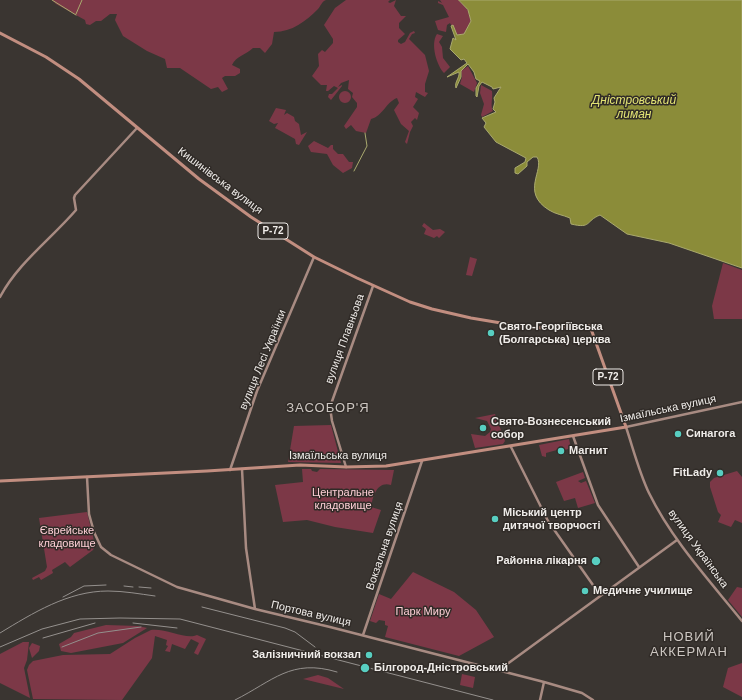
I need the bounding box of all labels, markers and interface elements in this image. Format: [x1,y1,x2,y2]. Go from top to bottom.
water label: Дністровський лиман [592,94,676,122]
street label: Кишинівська вулиця [175,145,265,217]
road number: Р-72 [258,223,288,239]
street label: вулиця Плавньова [323,292,367,386]
street label: вулиця Лесі Українки [237,308,289,412]
place label: Свято-Георгіївська (Болгарська) церква [499,320,610,346]
marker: Свято-Георгіївська (Болгарська) церква [486,328,496,338]
road number: Р-72 [593,369,623,385]
street label: Ізмаїльська вулиця [619,392,717,426]
district label: ЗАСОБОР'Я [286,400,370,416]
place label: Свято-Вознесенський собор [491,415,611,441]
marker: Свято-Вознесенський собор [478,423,488,433]
place label: Синагога [686,427,735,441]
marker: Синагога [673,429,683,439]
place label: Магнит [569,444,608,458]
marker: Магнит [556,446,566,456]
street label: Ізмаїльська вулиця [289,449,387,463]
place label: FitLady [673,466,712,480]
marker: FitLady [715,468,725,478]
park label: Центральне кладовище [312,486,374,512]
street label: Вокзальна вулиця [364,500,406,592]
place label: Міський центр дитячої творчості [503,506,600,532]
street label: вулиця Українська [665,507,731,591]
marker: Міський центр дитячої творчості [490,514,500,524]
park label: Єврейське кладовище [38,524,96,550]
place label: Районна лікарня [496,554,587,568]
marker: Районна лікарня [590,555,602,567]
place label: Медичне училище [593,584,693,598]
marker: Медичне училище [580,586,590,596]
street label: Портова вулиця [270,598,352,630]
park label: Парк Миру [396,605,450,619]
district label: НОВИЙ АККЕРМАН [650,629,728,660]
place label: Залізничний вокзал [252,648,361,662]
marker: Залізничний вокзал [364,650,374,660]
place label: Білгород-Дністровський [374,661,508,675]
marker: Білгород-Дністровський [359,662,371,674]

